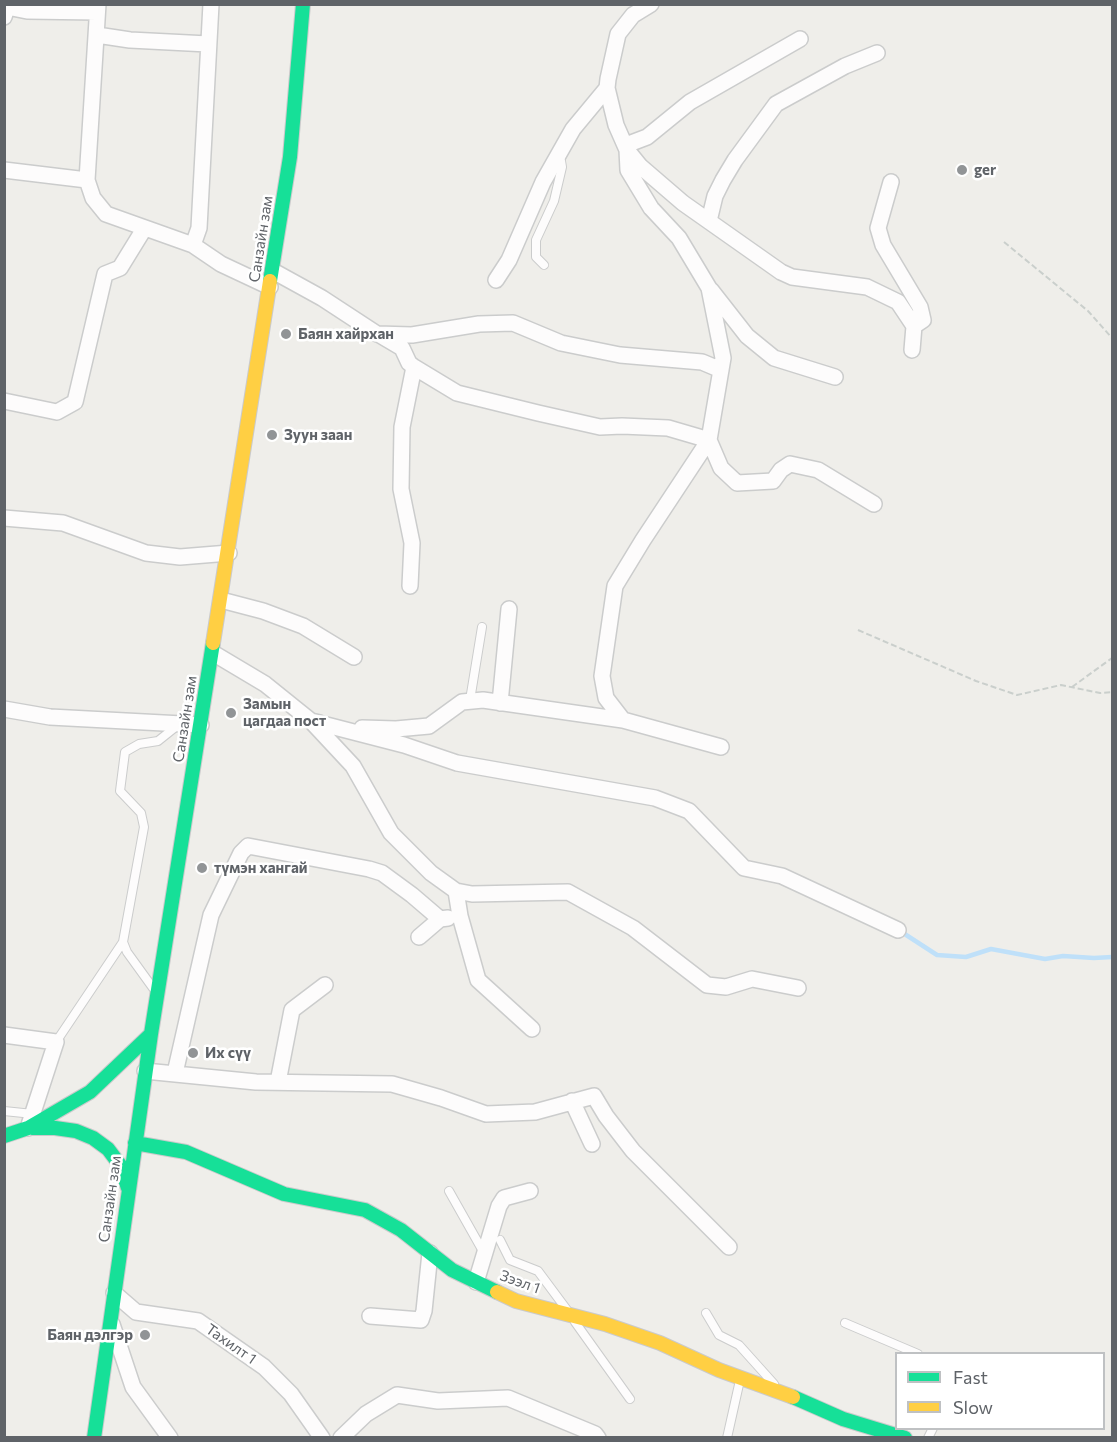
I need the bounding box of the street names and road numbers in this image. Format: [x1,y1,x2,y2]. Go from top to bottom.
street label: Санзайн зам [245,194,277,284]
street label: Санзайн зам [169,674,201,764]
street label: Санзайн зам [95,1154,125,1244]
street label: Зээл 1 [497,1266,543,1298]
street label: Тахилт 1 [202,1320,260,1368]

